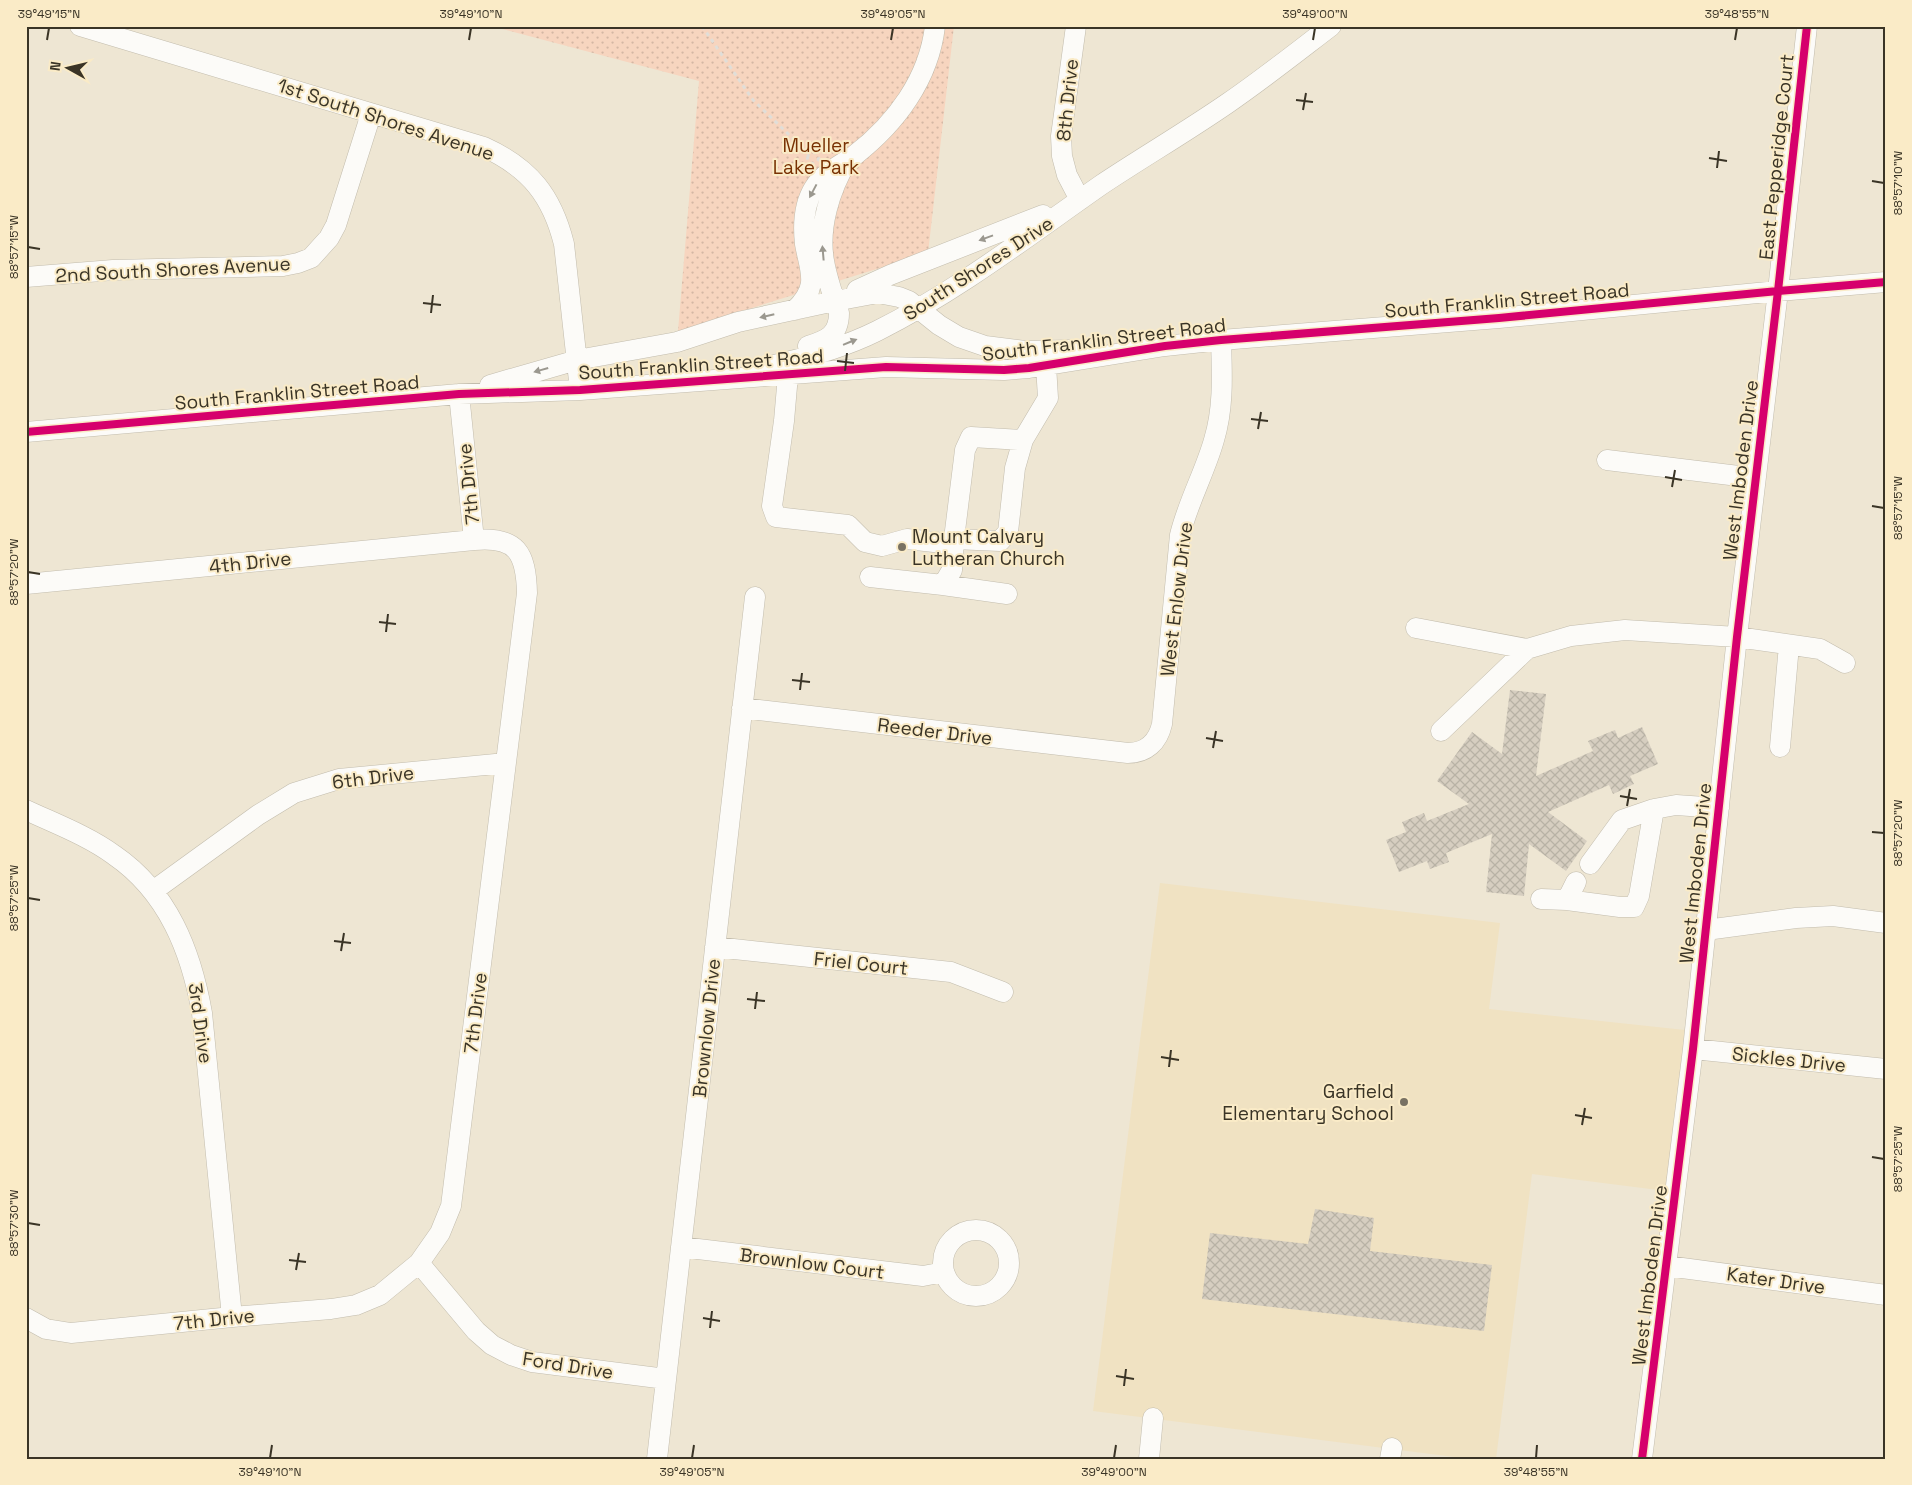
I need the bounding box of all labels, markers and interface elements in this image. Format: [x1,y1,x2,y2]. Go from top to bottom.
text: 39°49'15"N [18,6,80,22]
text: 39°49'10"N [440,6,502,22]
text: 39°49'05"N [861,6,925,22]
text: 39°49'00"N [1282,6,1348,22]
text: 39°48'55"N [1705,6,1769,22]
north arrow [42,42,92,92]
street label: East Pepperidge Court [1753,53,1800,261]
street label: 8th Drive [1051,58,1084,142]
text: N [46,60,65,72]
street label: 1st South Shores Avenue [274,73,497,166]
park label: Mueller Lake Park [773,133,859,180]
text: 88°57'10"W [1890,150,1906,215]
one-way arrow [809,184,817,199]
street label: South Shores Drive [899,211,1058,326]
text: 88°57'15"W [6,214,22,279]
one-way arrow [978,234,993,242]
one-way arrow [819,245,827,261]
street label: 2nd South Shores Avenue [55,251,291,288]
street label: South Franklin Street Road [1384,277,1630,324]
one-way arrow [759,312,774,320]
street label: South Franklin Street Road [981,312,1227,367]
one-way arrow [843,338,857,346]
street label: South Franklin Street Road [578,343,824,386]
one-way arrow [533,367,548,375]
street label: South Franklin Street Road [174,369,420,416]
street label: West Imboden Drive [1717,378,1764,562]
street label: 7th Drive [452,442,485,526]
text: 88°57'15"W [1890,475,1906,540]
street label: West Enlow Drive [1155,521,1198,678]
place label: Mount Calvary Lutheran Church [912,524,1065,571]
text: 88°57'20"W [6,538,22,605]
marker: Mount Calvary Lutheran Church [896,541,908,553]
street label: 4th Drive [208,546,292,579]
street label: Reeder Drive [876,712,994,751]
street label: 6th Drive [331,760,415,795]
street label: West Imboden Drive [1674,781,1717,965]
text: 88°57'20"W [1890,799,1906,866]
text: 88°57'25"W [6,864,22,931]
street label: Friel Court [813,946,909,981]
street label: Brownlow Drive [687,957,726,1099]
street label: 7th Drive [458,971,493,1055]
street label: 3rd Drive [182,981,219,1065]
street label: Sickles Drive [1731,1041,1847,1078]
place label: Garfield Elementary School [1222,1079,1394,1126]
marker: Garfield Elementary School [1398,1096,1410,1108]
text: 88°57'25"W [1890,1125,1906,1192]
street label: West Imboden Drive [1626,1183,1673,1367]
text: 88°57'30"W [6,1189,22,1256]
street label: Brownlow Court [738,1242,886,1285]
street label: Kater Drive [1725,1261,1827,1300]
street label: 7th Drive [172,1303,256,1336]
street label: Ford Drive [521,1346,615,1385]
text: 39°49'10"N [239,1464,301,1480]
text: 39°49'05"N [660,1464,724,1480]
text: 39°49'00"N [1081,1464,1147,1480]
text: 39°48'55"N [1504,1464,1568,1480]

